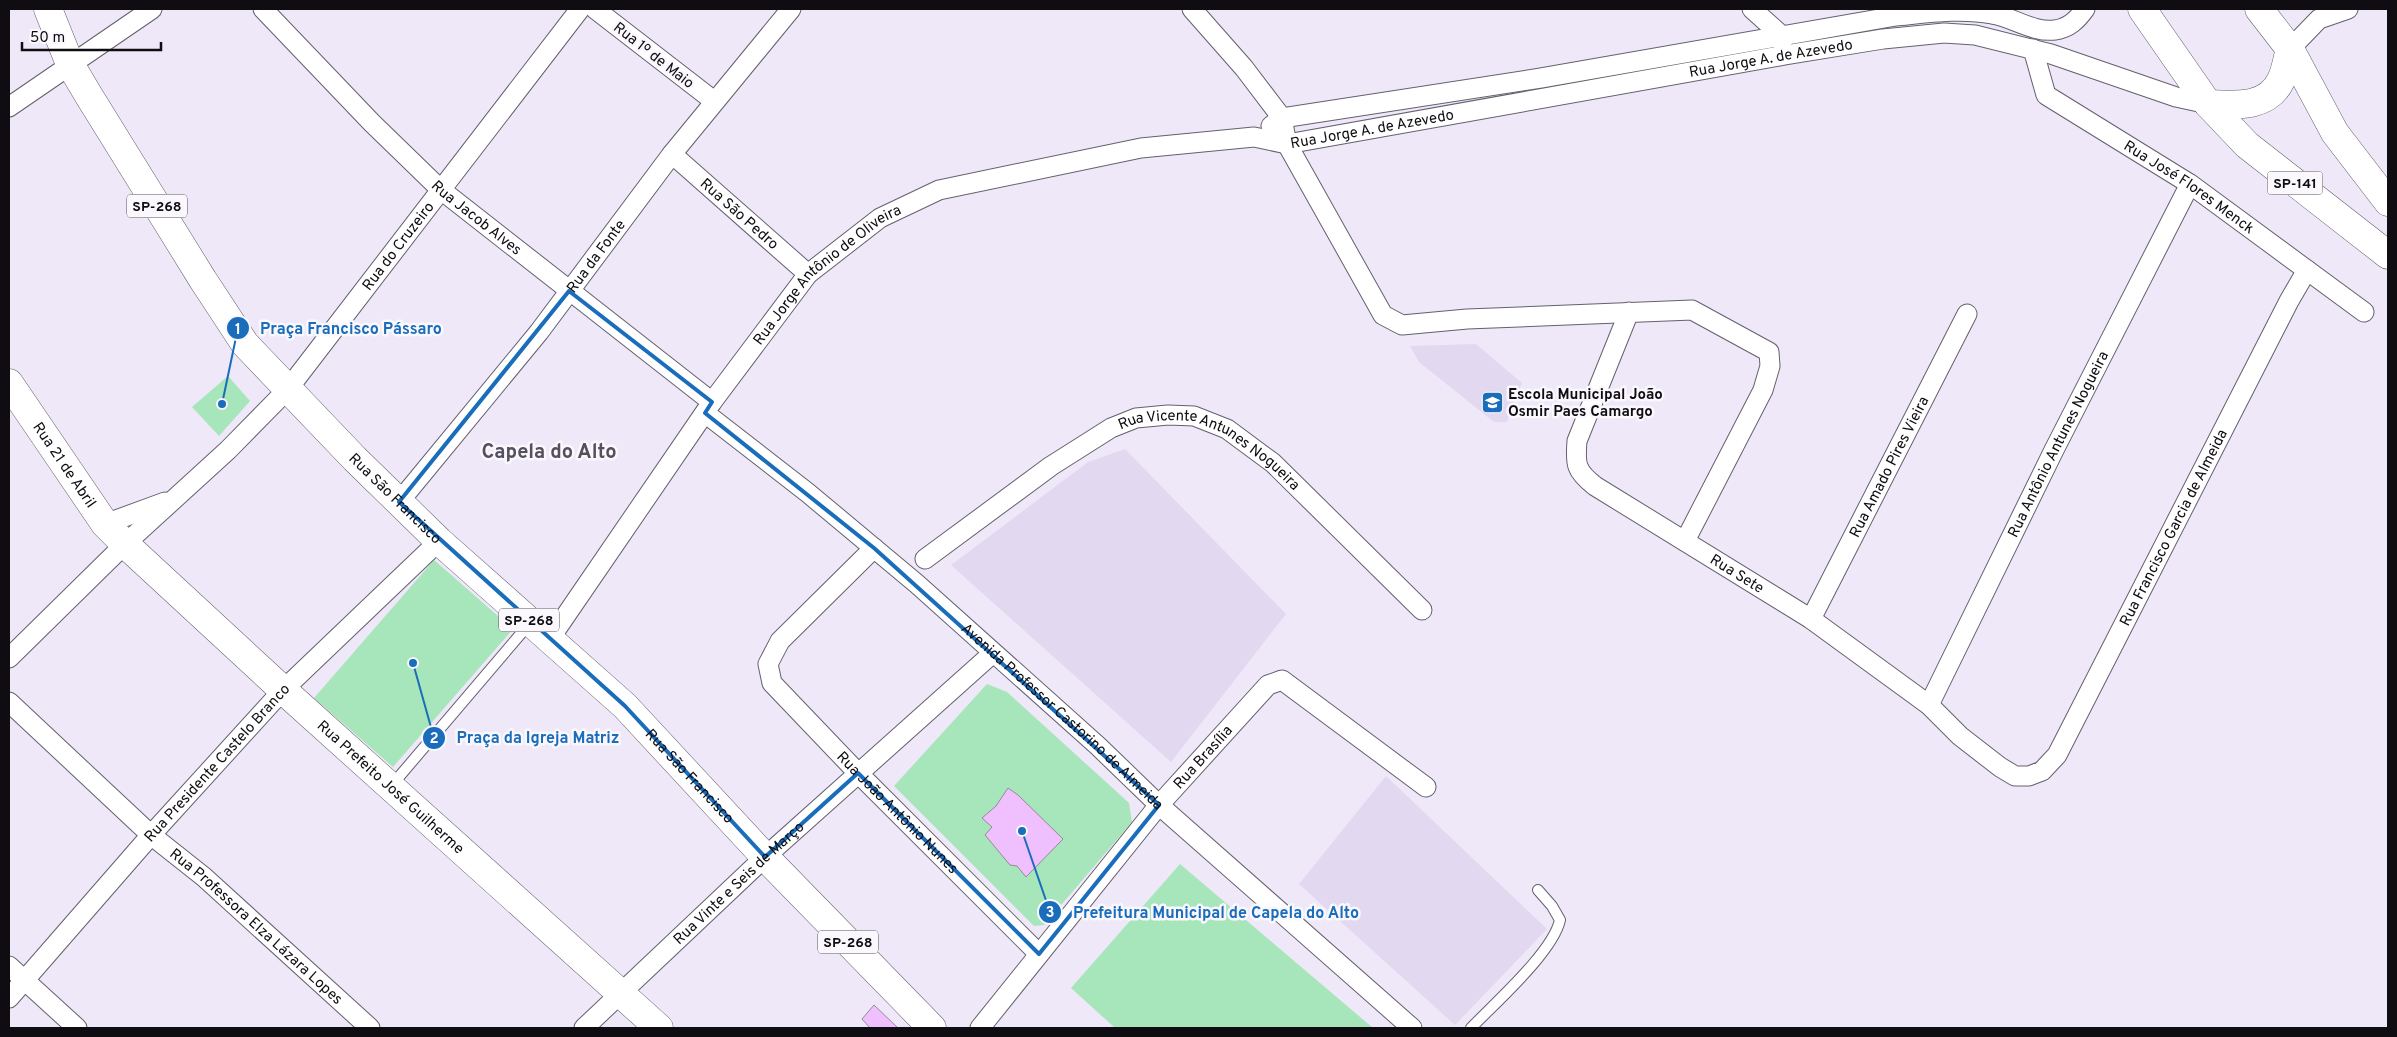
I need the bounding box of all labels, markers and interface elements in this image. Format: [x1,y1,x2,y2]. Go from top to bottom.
street label: Rua 1º de Maio [609,19,697,94]
scale bar [22,20,161,52]
text: 50 m [30,29,65,48]
street label: Rua Jorge A. de Azevedo [1688,36,1854,83]
street label: Rua Jorge A. de Azevedo [1289,106,1456,154]
street label: Rua José Flores Menck [2120,137,2257,239]
road number: SP-141 [2268,172,2322,194]
street label: Rua São Pedro [695,175,782,254]
street label: Rua Jacob Alves [426,177,525,260]
road number: SP-268 [127,195,187,218]
street label: Rua do Cruzeiro [359,199,439,295]
street label: Rua Jorge Antônio de Oliveira [750,201,905,350]
street label: Rua da Fonte [563,216,631,297]
callout: Praça Francisco Pássaro [225,313,452,344]
text: Praça Francisco Pássaro [260,320,442,340]
text: 1 [235,321,241,340]
street label: Rua Antônio Antunes Nogueira [2005,348,2114,541]
place label: Escola Municipal João Osmir Paes Camargo [1508,386,1663,422]
school or university icon: Escola Municipal João Osmir Paes Camargo [1480,391,1504,415]
street label: Rua Amado Pires Vieira [1846,394,1934,541]
street label: Rua Vicente Antunes Nogueira [1116,407,1303,495]
street label: Rua 21 de Abril [28,419,99,512]
street label: Rua Francisco Garcia de Almeida [2116,427,2233,630]
district label: Capela do Alto [481,440,617,466]
street label: Rua São Francisco [344,450,445,549]
street label: Rua Sete [1706,551,1767,599]
road number: SP-268 [499,608,559,632]
street label: Avenida Professor Castorino de Almeida [956,620,1167,815]
street label: Rua Presidente Castelo Branco [141,680,295,847]
street label: Rua Prefeito José Guilherme [312,717,467,859]
callout: Praça da Igreja Matriz [421,722,629,753]
street label: Rua Brasília [1170,722,1238,794]
street label: Rua São Francisco [640,726,737,828]
text: Praça da Igreja Matriz [456,729,620,749]
text: 2 [429,730,439,749]
street label: Rua João Antônio Nunes [832,748,962,879]
street label: Rua Vinte e Seis de Março [670,818,809,950]
street label: Rua Professora Elza Lázara Lopes [165,845,346,1009]
callout: Prefeitura Municipal de Capela do Alto [1037,896,1369,927]
text: 3 [1046,904,1055,923]
text: Prefeitura Municipal de Capela do Alto [1073,904,1359,924]
road number: SP-268 [818,930,878,954]

